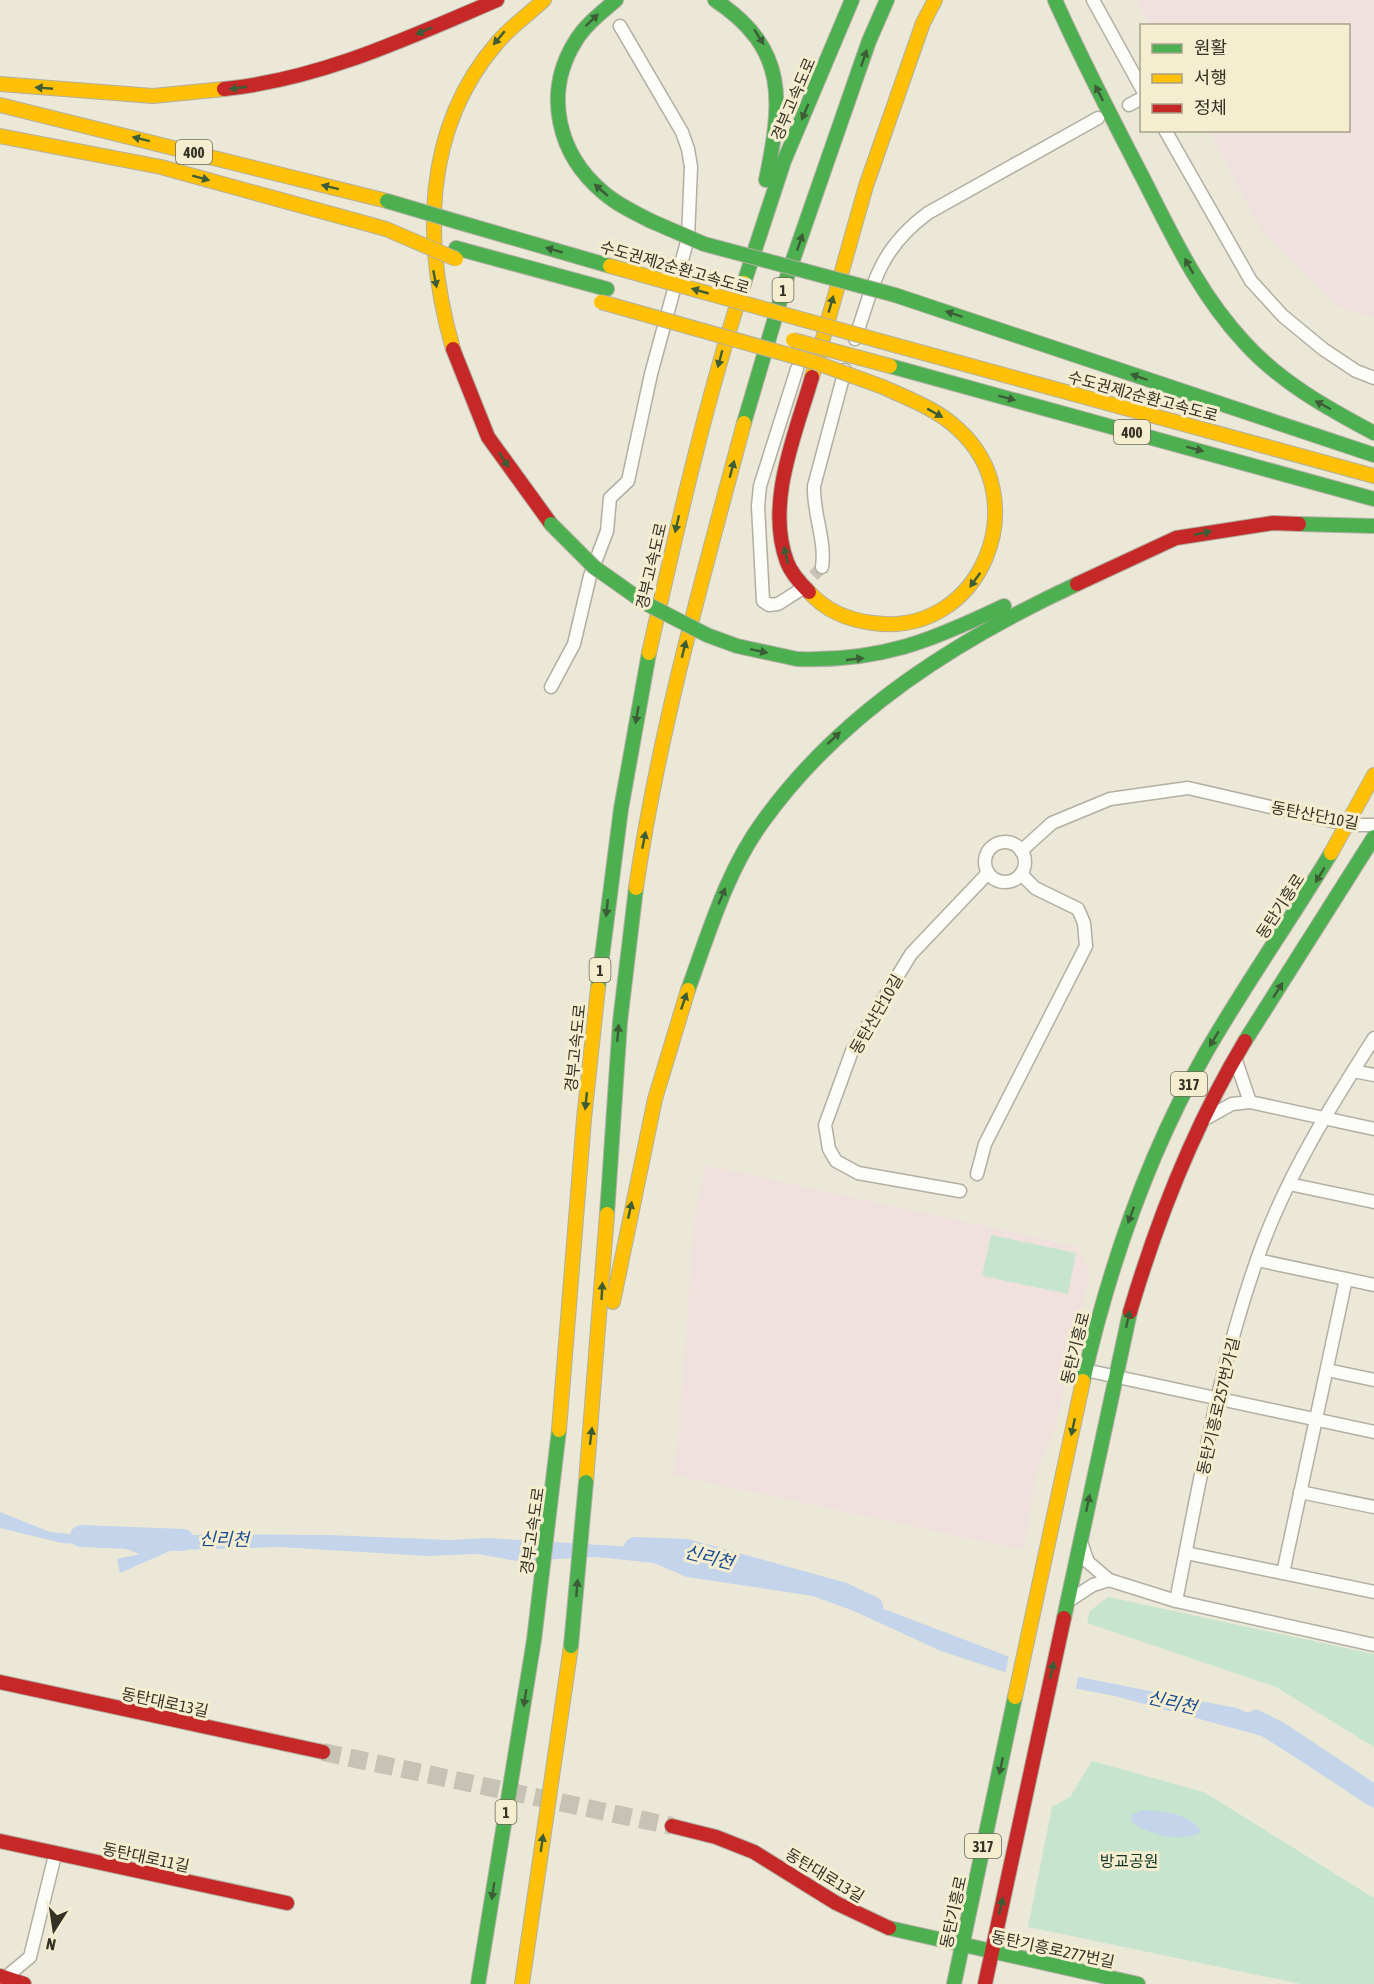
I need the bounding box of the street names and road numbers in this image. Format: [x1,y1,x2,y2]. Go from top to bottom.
street label: 경부고속도로 [767,55,819,143]
road number: 400 [176,140,212,164]
street label: 수도권제2순환고속도로 [598,237,752,297]
road number: 1 [772,278,794,302]
street label: 수도권제2순환고속도로 [1066,367,1220,425]
road number: 400 [1114,420,1150,444]
street label: 경부고속도로 [632,521,670,611]
street label: 동탄산단10길 [1270,798,1360,832]
street label: 동탄기흥로 [1252,870,1308,942]
road number: 1 [590,958,610,982]
street label: 동탄산단10길 [846,971,906,1057]
street label: 경부고속도로 [561,1003,589,1093]
road number: 317 [1171,1072,1207,1096]
street label: 동탄기흥로 [1057,1310,1093,1386]
street label: 동탄기흥로257번가길 [1193,1336,1243,1476]
street label: 경부고속도로 [517,1486,547,1576]
street label: 동탄대로13길 [120,1684,210,1720]
road number: 1 [496,1800,516,1824]
road number: 317 [965,1834,1001,1858]
street label: 동탄대로11길 [101,1839,191,1875]
street label: 동탄대로13길 [782,1844,868,1906]
street label: 동탄기흥로 [937,1874,970,1950]
street label: 동탄기흥로277번길 [990,1927,1116,1971]

